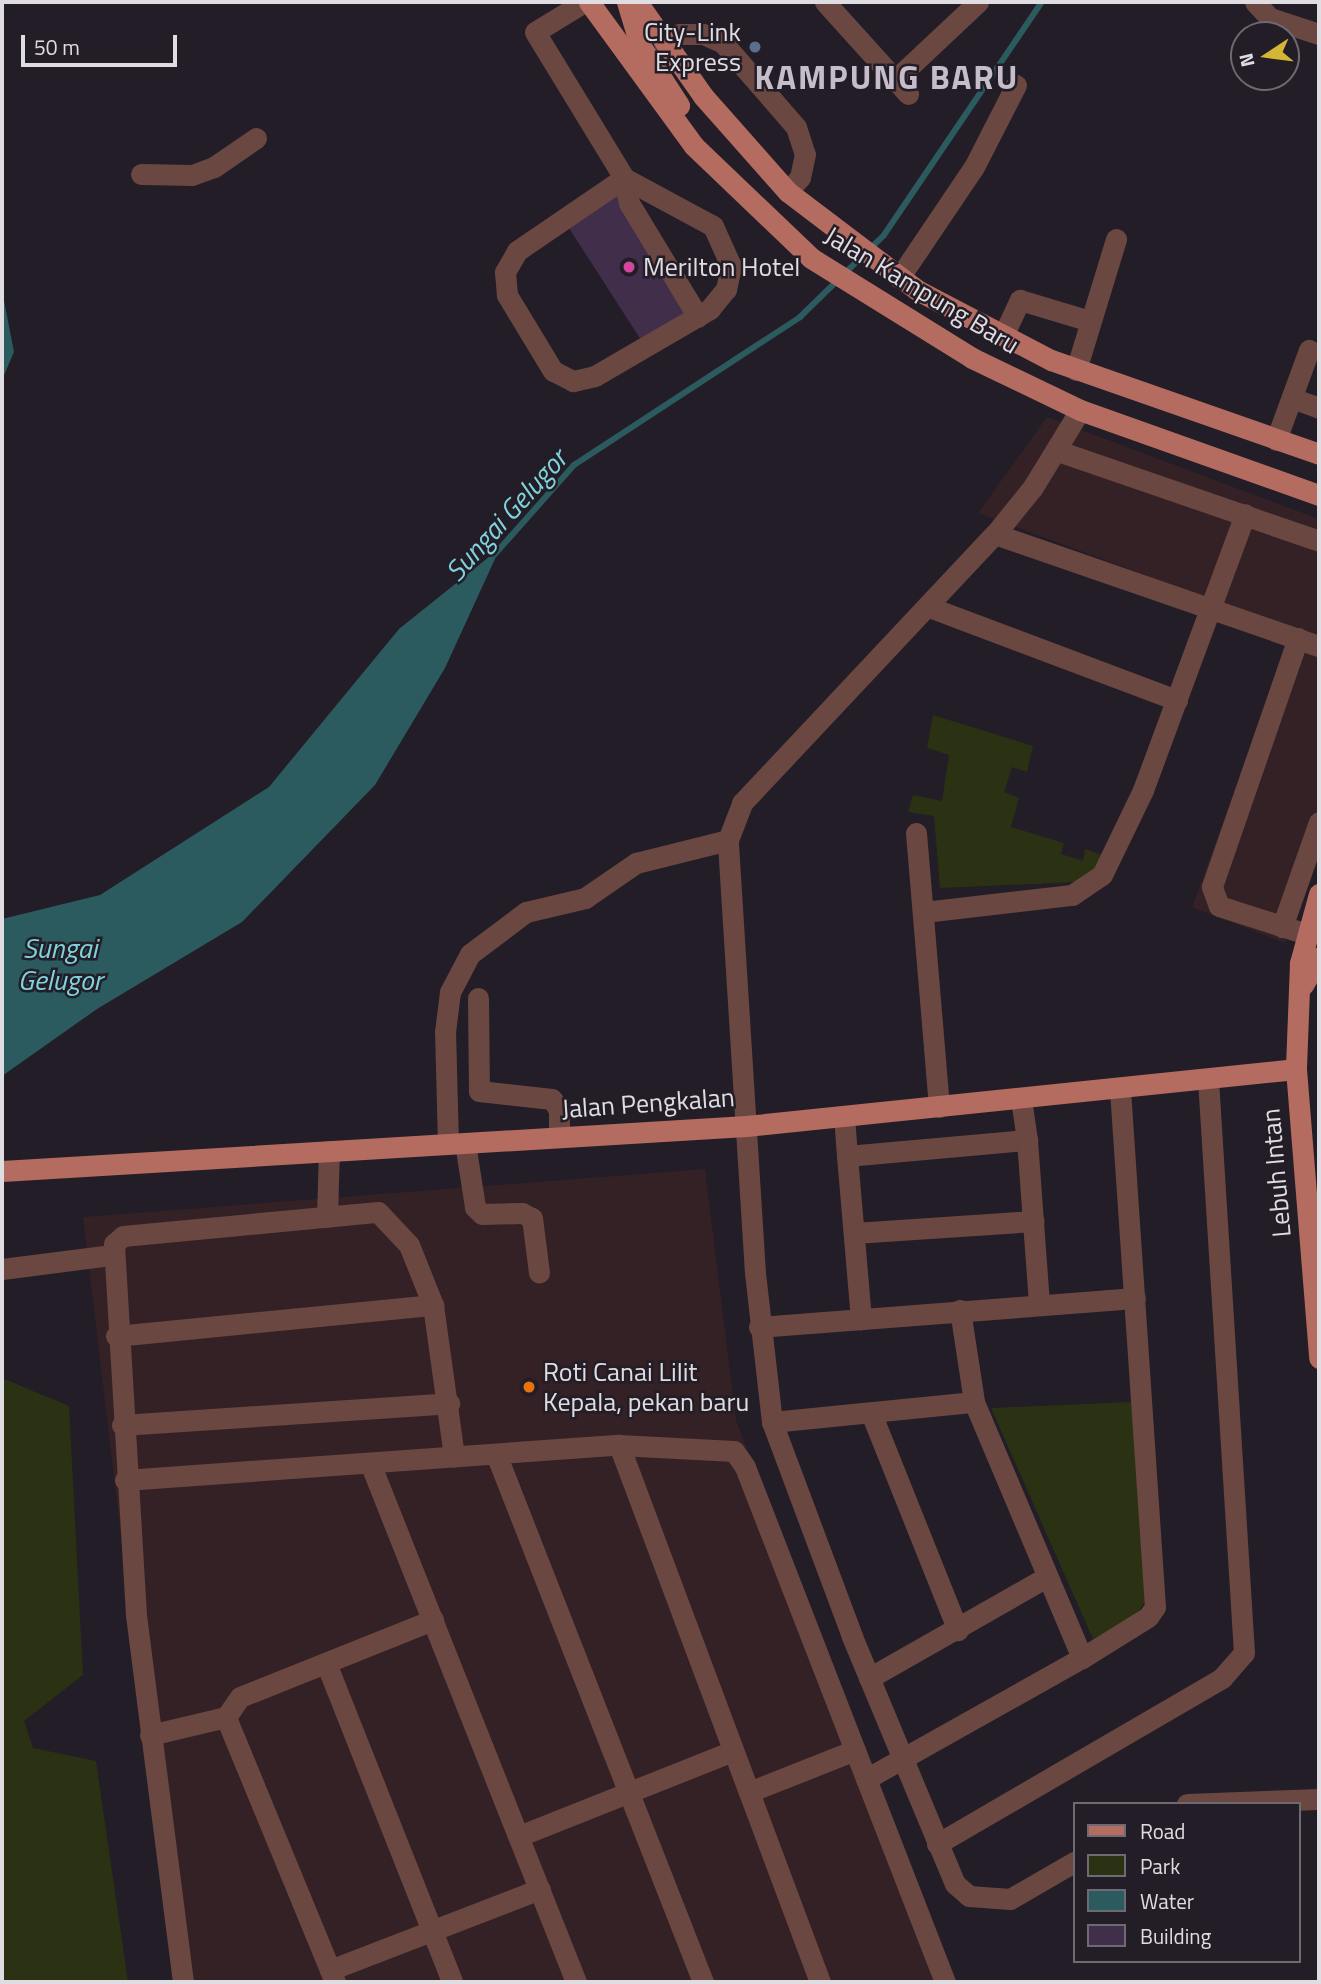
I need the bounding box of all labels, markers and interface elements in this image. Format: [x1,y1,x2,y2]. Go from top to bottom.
place label: City-Link Express [644,16,741,78]
scale bar [24,21,180,65]
north arrow [1230,21,1300,91]
text: 50 m [34,31,80,63]
marker: City-Link Express [747,39,763,55]
text: N [1230,51,1262,70]
district label: KAMPUNG BARU [756,58,1018,98]
street label: Jalan Kampung Baru [819,220,1025,360]
place label: Merilton Hotel [643,251,800,283]
marker: Merilton Hotel [621,259,637,275]
water label: Sungai Gelugor [438,442,574,588]
water label: Sungai Gelugor [18,931,102,997]
street label: Jalan Pengkalan [560,1081,736,1125]
street label: Lebuh Intan [1255,1107,1297,1239]
place label: Roti Canai Lilit Kepala, pekan baru [543,1356,749,1418]
marker: Roti Canai Lilit Kepala, pekan baru [521,1379,537,1395]
legend [1072,1802,1300,1963]
text: Road [1140,1815,1185,1847]
text: Park [1140,1850,1180,1882]
text: Water [1140,1885,1194,1917]
text: Building [1140,1920,1211,1952]

